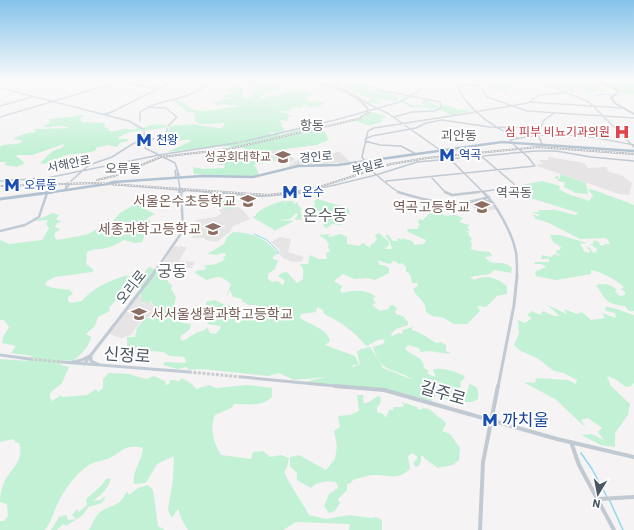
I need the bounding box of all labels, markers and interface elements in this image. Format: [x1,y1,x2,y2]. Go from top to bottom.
district label: 항동 [300,117,324,134]
hospital icon: 심 피부 비뇨기과의원 [613,123,631,141]
place label: 심 피부 비뇨기과의원 [505,124,610,139]
district label: 괴안동 [441,127,477,144]
metro station icon: 천왕 [135,131,153,149]
place label: 천왕 [156,132,178,147]
metro station icon: 역곡 [438,146,456,164]
place label: 역곡 [459,147,481,162]
school or university icon: 성공회대학교 [274,148,292,166]
street label: 경인로 [299,148,333,165]
place label: 성공회대학교 [205,149,271,164]
street label: 서해안로 [46,152,92,175]
street label: 부일로 [350,155,386,178]
district label: 오류동 [105,160,141,177]
metro station icon: 오류동 [3,176,21,194]
place label: 오류동 [24,177,57,192]
metro station icon: 온수 [281,183,299,201]
place label: 온수 [302,184,324,199]
district label: 역곡동 [496,184,532,201]
place label: 서울온수초등학교 [133,192,236,210]
school or university icon: 서울온수초등학교 [239,192,257,210]
place label: 역곡고등학교 [393,198,470,216]
school or university icon: 역곡고등학교 [473,198,491,216]
district label: 온수동 [303,205,347,225]
place label: 세종과학고등학교 [98,220,201,238]
school or university icon: 세종과학고등학교 [204,220,222,238]
district label: 궁동 [157,261,187,281]
street label: 오리로 [112,266,150,308]
school or university icon: 서서울생활과학고등학교 [130,305,148,323]
place label: 서서울생활과학고등학교 [151,305,293,323]
street label: 신정로 [103,342,151,368]
street label: 길주로 [417,376,469,410]
place label: 까치울 [502,409,549,431]
metro station icon: 까치울 [481,411,499,429]
north arrow [578,474,618,514]
text: N [591,496,601,511]

